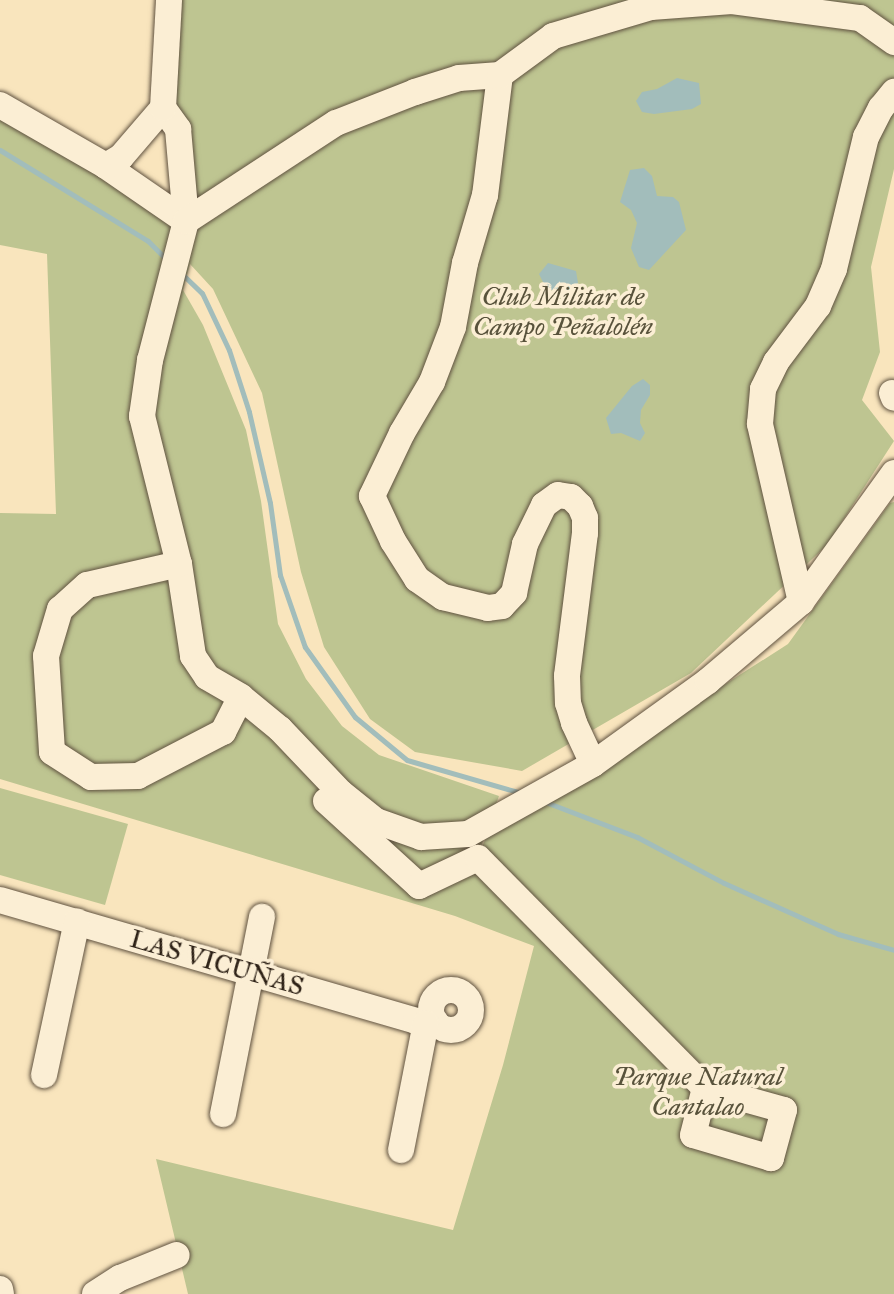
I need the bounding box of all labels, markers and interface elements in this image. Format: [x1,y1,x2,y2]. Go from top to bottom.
park label: Club Militar de Campo Peñalolén [473,281,653,342]
street label: LAS VICUÑAS [126,923,308,1003]
park label: Parque Natural Cantalao [613,1061,783,1122]

